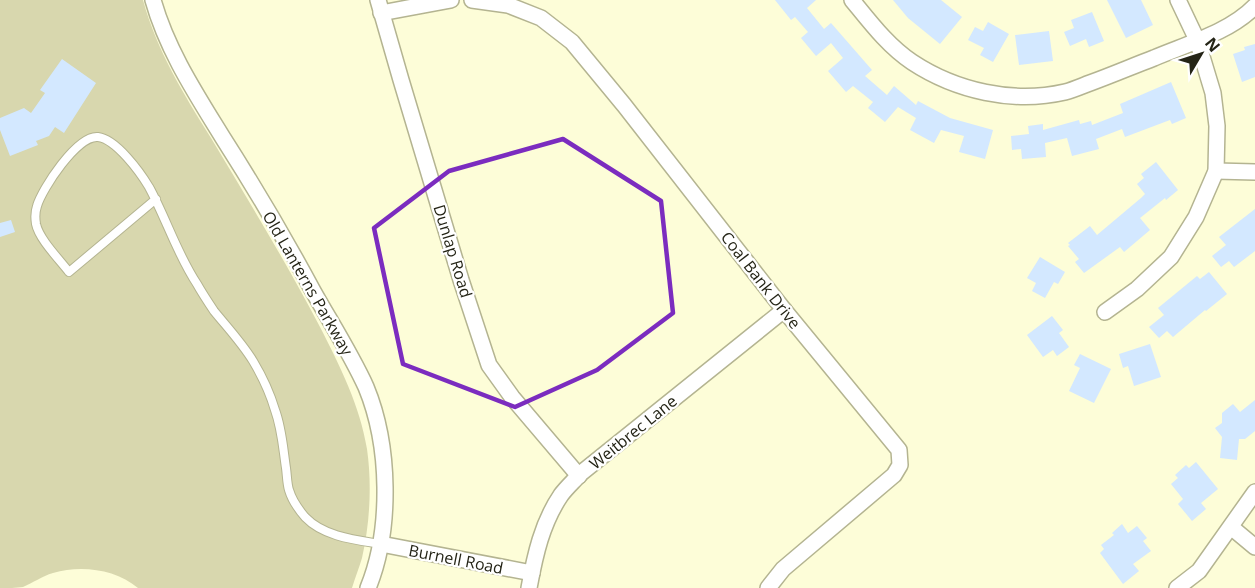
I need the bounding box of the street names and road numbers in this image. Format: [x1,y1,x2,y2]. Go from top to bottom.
street label: Dunlap Road [428,202,478,300]
street label: Old Lanterns Parkway [258,207,359,360]
street label: Coal Bank Drive [716,227,806,333]
street label: Weitbrec Lane [585,390,681,474]
street label: Burnell Road [407,539,505,579]

